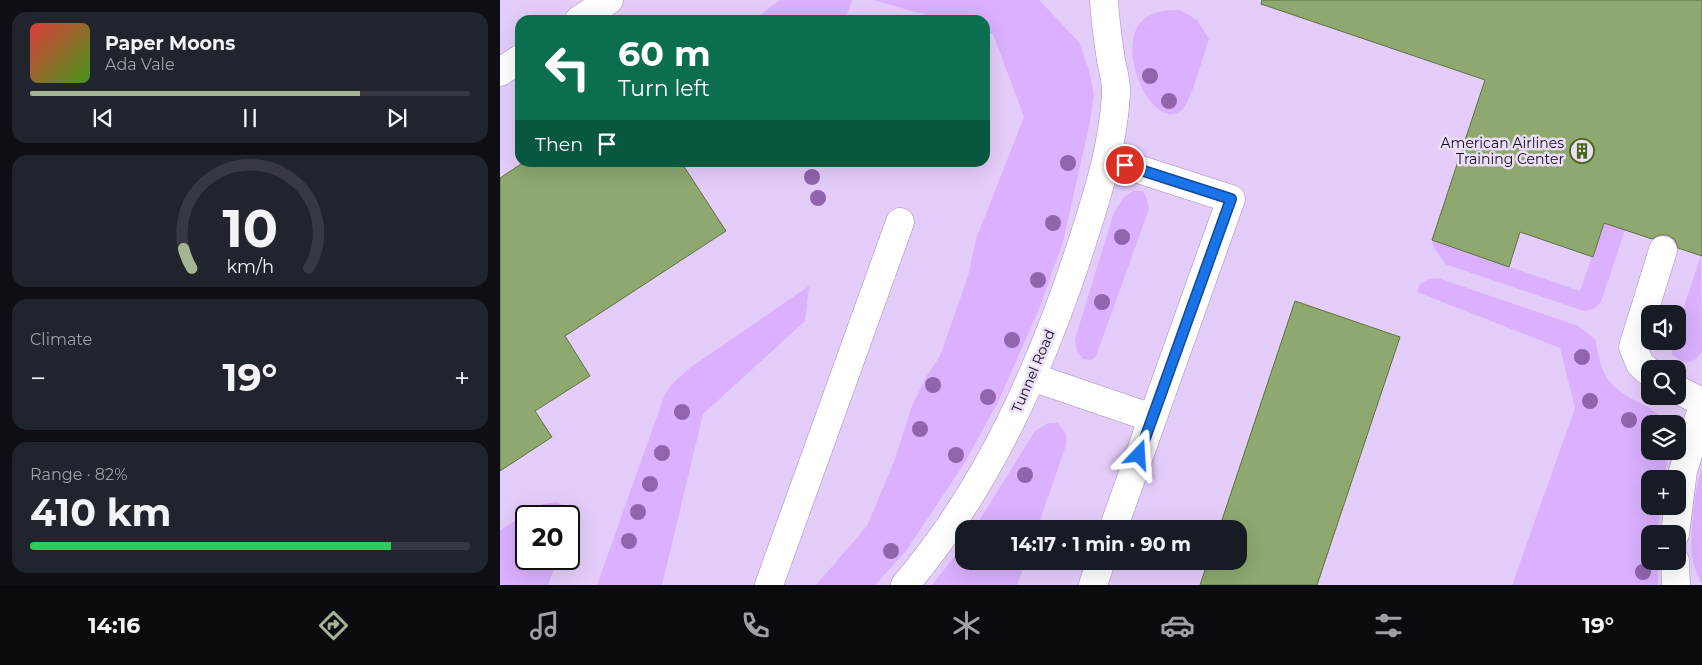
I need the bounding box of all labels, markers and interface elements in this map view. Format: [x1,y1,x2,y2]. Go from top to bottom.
text: Paper Moons [105,32,235,55]
text: 60 m [618,32,711,75]
icon: left [535,35,600,100]
text: Ada Vale [105,55,175,74]
text: Turn left [618,75,710,102]
icon: previous [89,104,117,132]
icon: pause [236,104,264,132]
icon: next [383,104,411,132]
icon: arrive [593,130,621,158]
text: Then [535,133,583,156]
place label: American Airlines Training Center [1441,134,1564,168]
building icon: American Airlines Training Center [1569,138,1595,164]
pin [1104,144,1146,186]
icon: arrive [1111,151,1139,179]
text: 10 [222,197,278,260]
text: km/h [226,256,274,277]
map controls [1641,305,1686,570]
button: sound [1641,305,1686,350]
street label: Tunnel Road [1007,327,1059,415]
text: Climate [30,330,92,349]
text: 19° [223,354,278,401]
button: search [1641,360,1686,405]
text: − [30,361,46,395]
text: + [454,361,470,395]
button: layers [1641,415,1686,460]
position arrow [1112,428,1164,480]
text: Range · 82% [30,465,128,484]
button: + [1641,470,1686,515]
text: 410 km [30,489,171,536]
speed limit sign: 20 [515,505,580,570]
button: − [1641,525,1686,570]
text: 14:17 · 1 min · 90 m [1011,533,1191,556]
icon: directions [316,608,351,643]
icon: music [527,608,562,643]
icon: phone [738,608,773,643]
icon: climate [949,608,984,643]
icon: car [1160,608,1195,643]
icon: filters [1371,608,1406,643]
text: 14:16 [88,612,140,639]
text: 19° [1582,612,1614,639]

